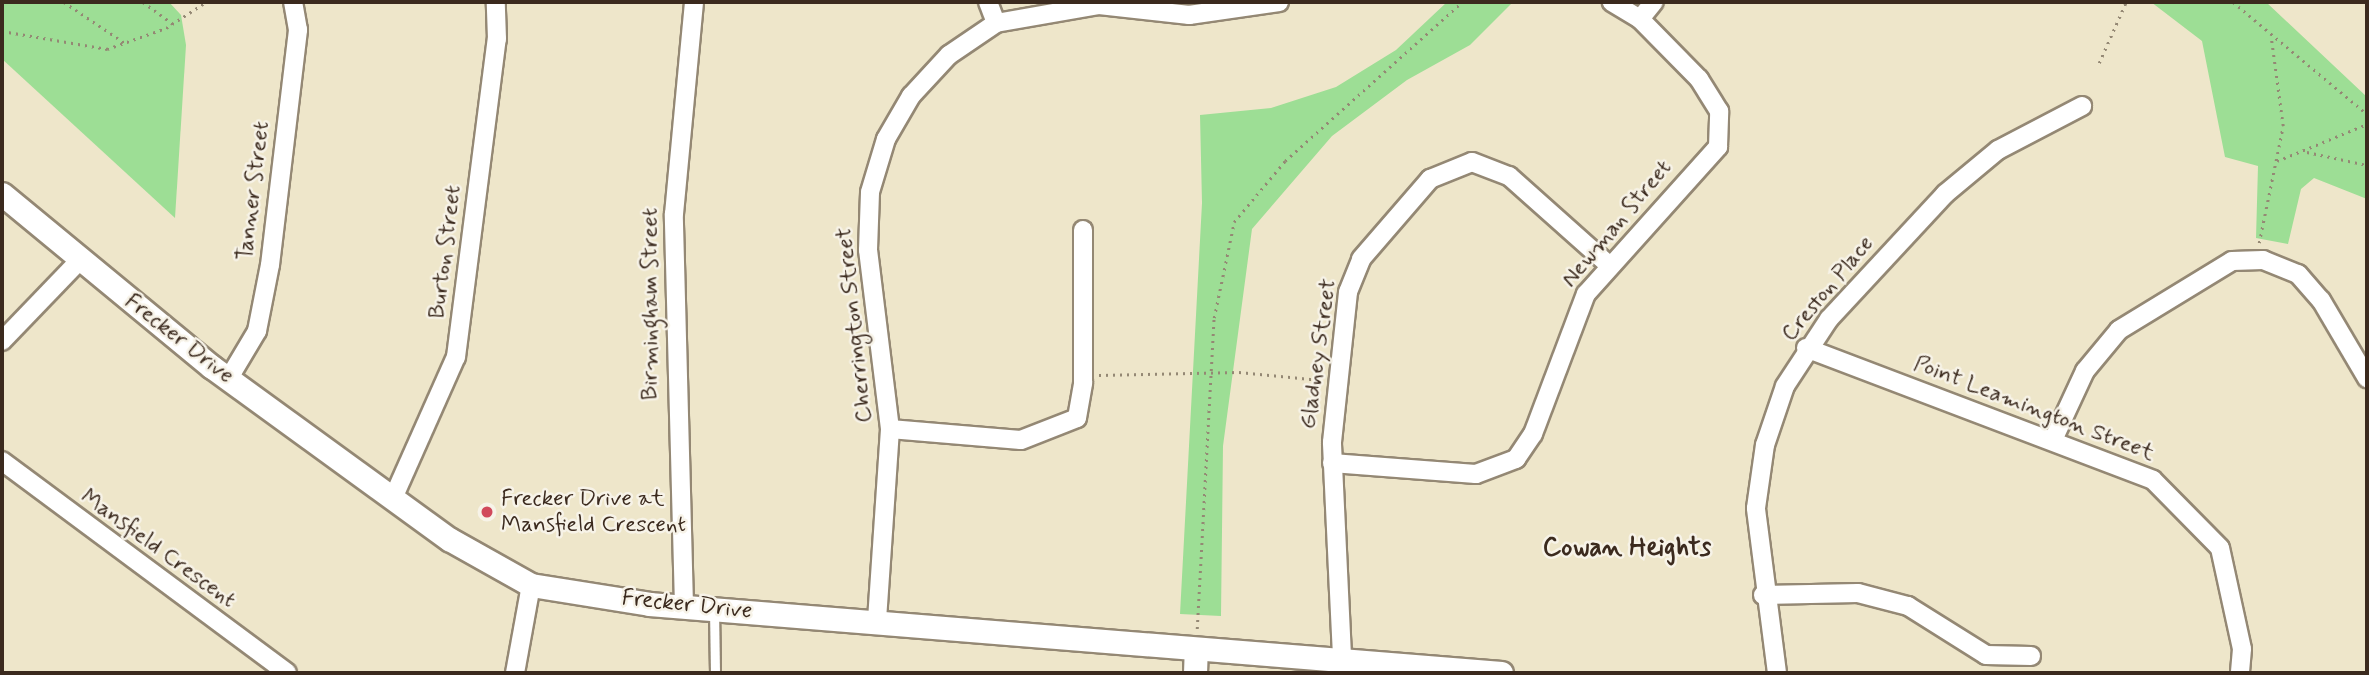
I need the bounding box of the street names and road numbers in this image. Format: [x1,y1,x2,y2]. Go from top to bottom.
street label: Tanner Street [232,118,276,264]
street label: Newman Street [1555,154,1679,294]
street label: Burton Street [424,182,468,322]
street label: Birmingham Street [637,206,665,402]
street label: Cherrington Street [831,227,879,423]
street label: Creston Place [1776,231,1880,347]
street label: Gladney Street [1295,278,1343,430]
street label: Frecker Drive [120,288,238,390]
street label: Point Leamington Street [1910,350,2158,468]
street label: Mansfield Crescent [74,483,242,615]
street label: Frecker Drive [621,585,753,625]

